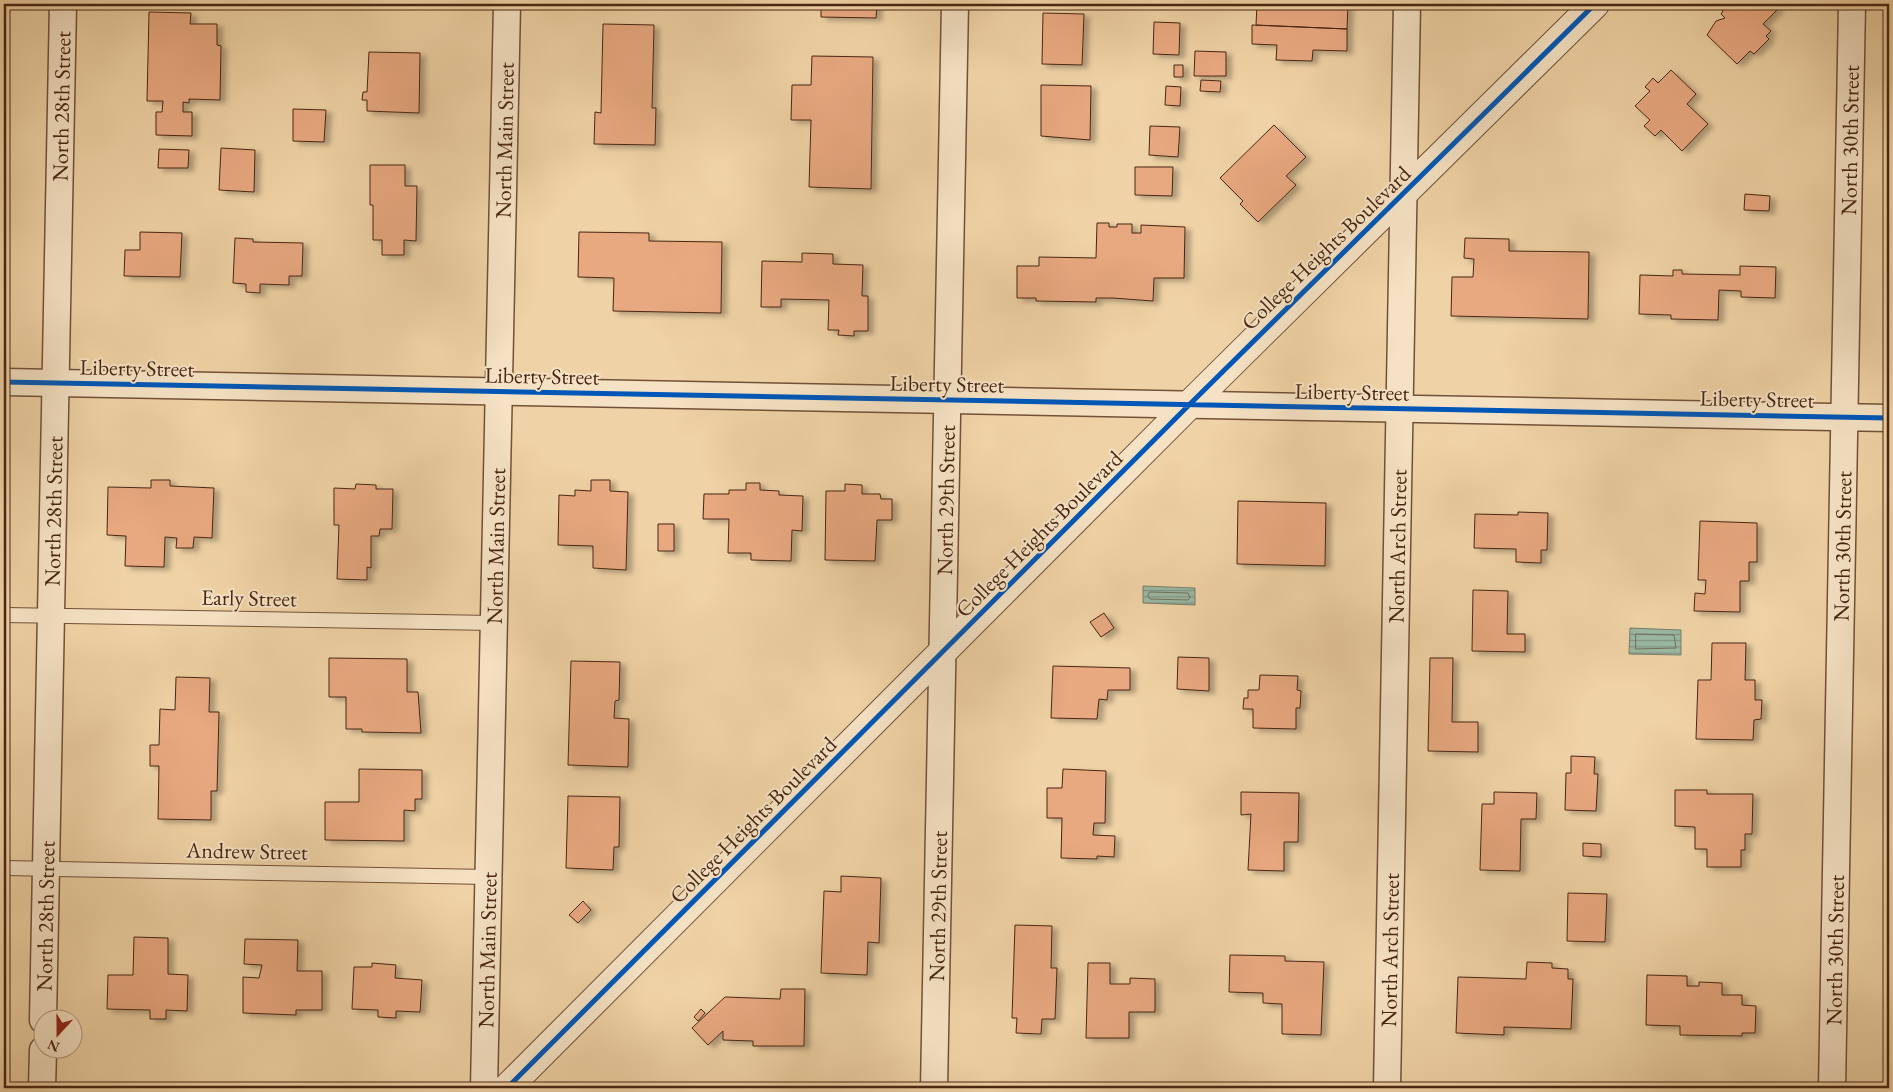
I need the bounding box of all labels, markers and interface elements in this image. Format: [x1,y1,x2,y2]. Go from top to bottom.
street label: North 28th Street [45,31,77,182]
street label: North Main Street [488,62,520,219]
street label: North 30th Street [1834,65,1865,216]
street label: College Heights Boulevard [1235,159,1418,337]
street label: Liberty Street [79,353,195,384]
street label: Liberty Street [484,361,600,392]
street label: Liberty Street [889,369,1005,400]
street label: Liberty Street [1294,377,1410,408]
street label: Liberty Street [1699,384,1815,415]
street label: North 29th Street [929,424,961,576]
street label: North 28th Street [37,435,69,587]
street label: College Heights Boulevard [949,444,1129,624]
street label: North Main Street [479,468,512,625]
street label: North Arch Street [1381,469,1413,623]
street label: North 30th Street [1826,470,1858,622]
street label: Early Street [201,583,297,613]
street label: College Heights Boulevard [663,730,843,910]
street label: North 29th Street [922,830,953,982]
street label: Andrew Street [185,835,308,867]
street label: North 28th Street [29,840,61,992]
street label: North Main Street [471,871,503,1029]
street label: North Arch Street [1374,873,1405,1027]
street label: North 30th Street [1819,874,1850,1026]
north arrow [32,1010,82,1060]
text: N [44,1035,62,1057]

